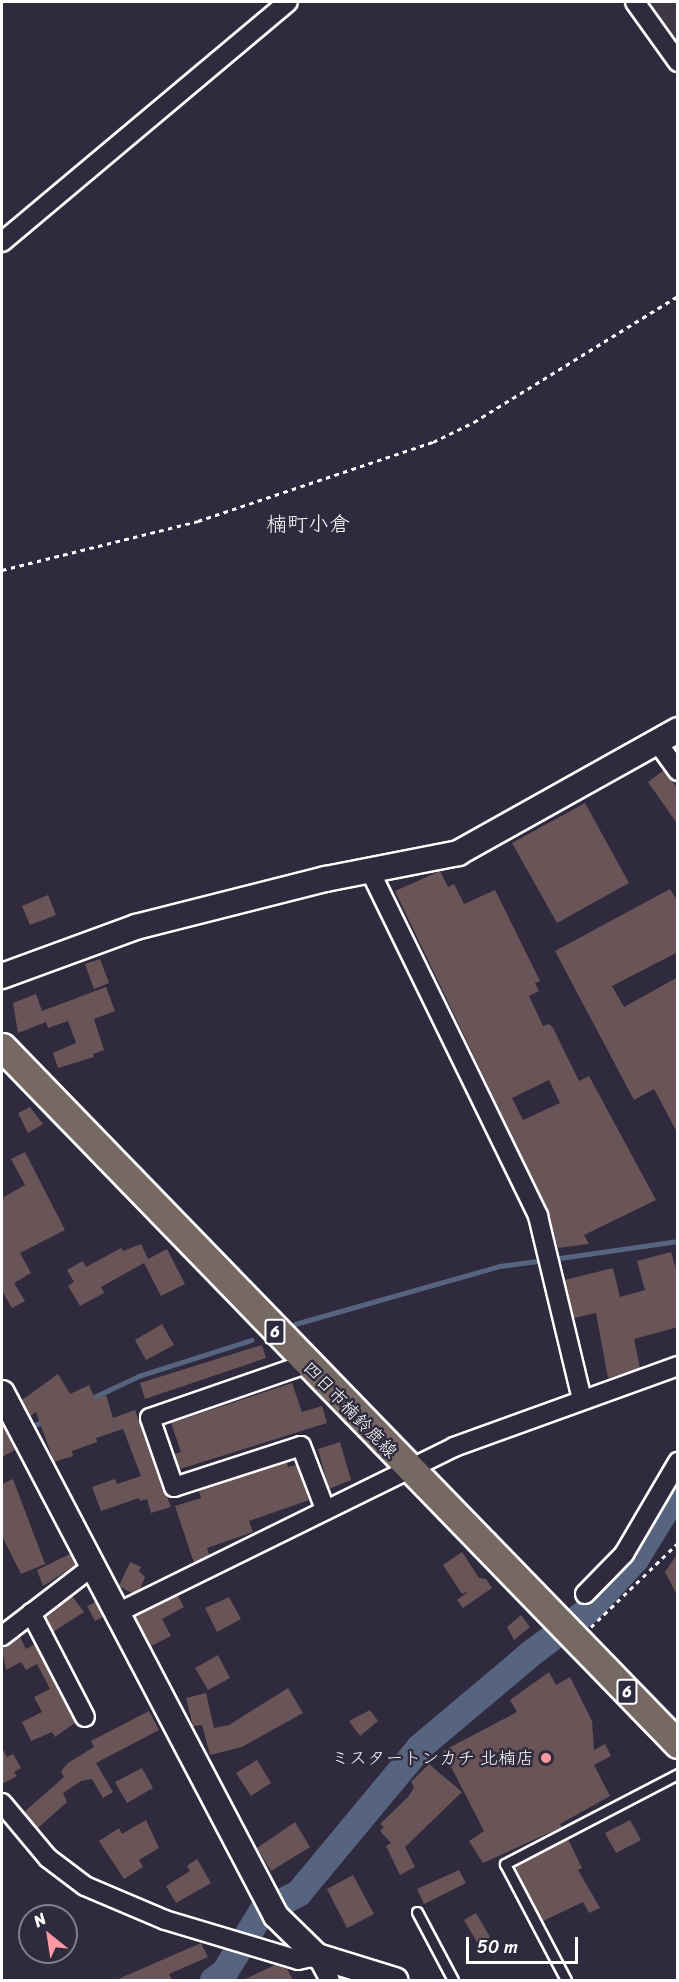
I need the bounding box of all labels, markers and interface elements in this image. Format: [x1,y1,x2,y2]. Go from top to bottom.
district label: 楠町小倉 [266,511,350,537]
road number: 6 [263,1319,287,1345]
street label: 四日市楠鈴鹿線 [298,1357,402,1463]
road number: 6 [615,1679,639,1705]
place label: ミスタートンカチ 北楠店 [331,1747,534,1769]
marker: ミスタートンカチ 北楠店 [539,1751,553,1765]
north arrow [18,1904,78,1964]
text: N [28,1904,52,1935]
scale bar [469,1925,582,1963]
text: 50 m [477,1931,518,1963]

